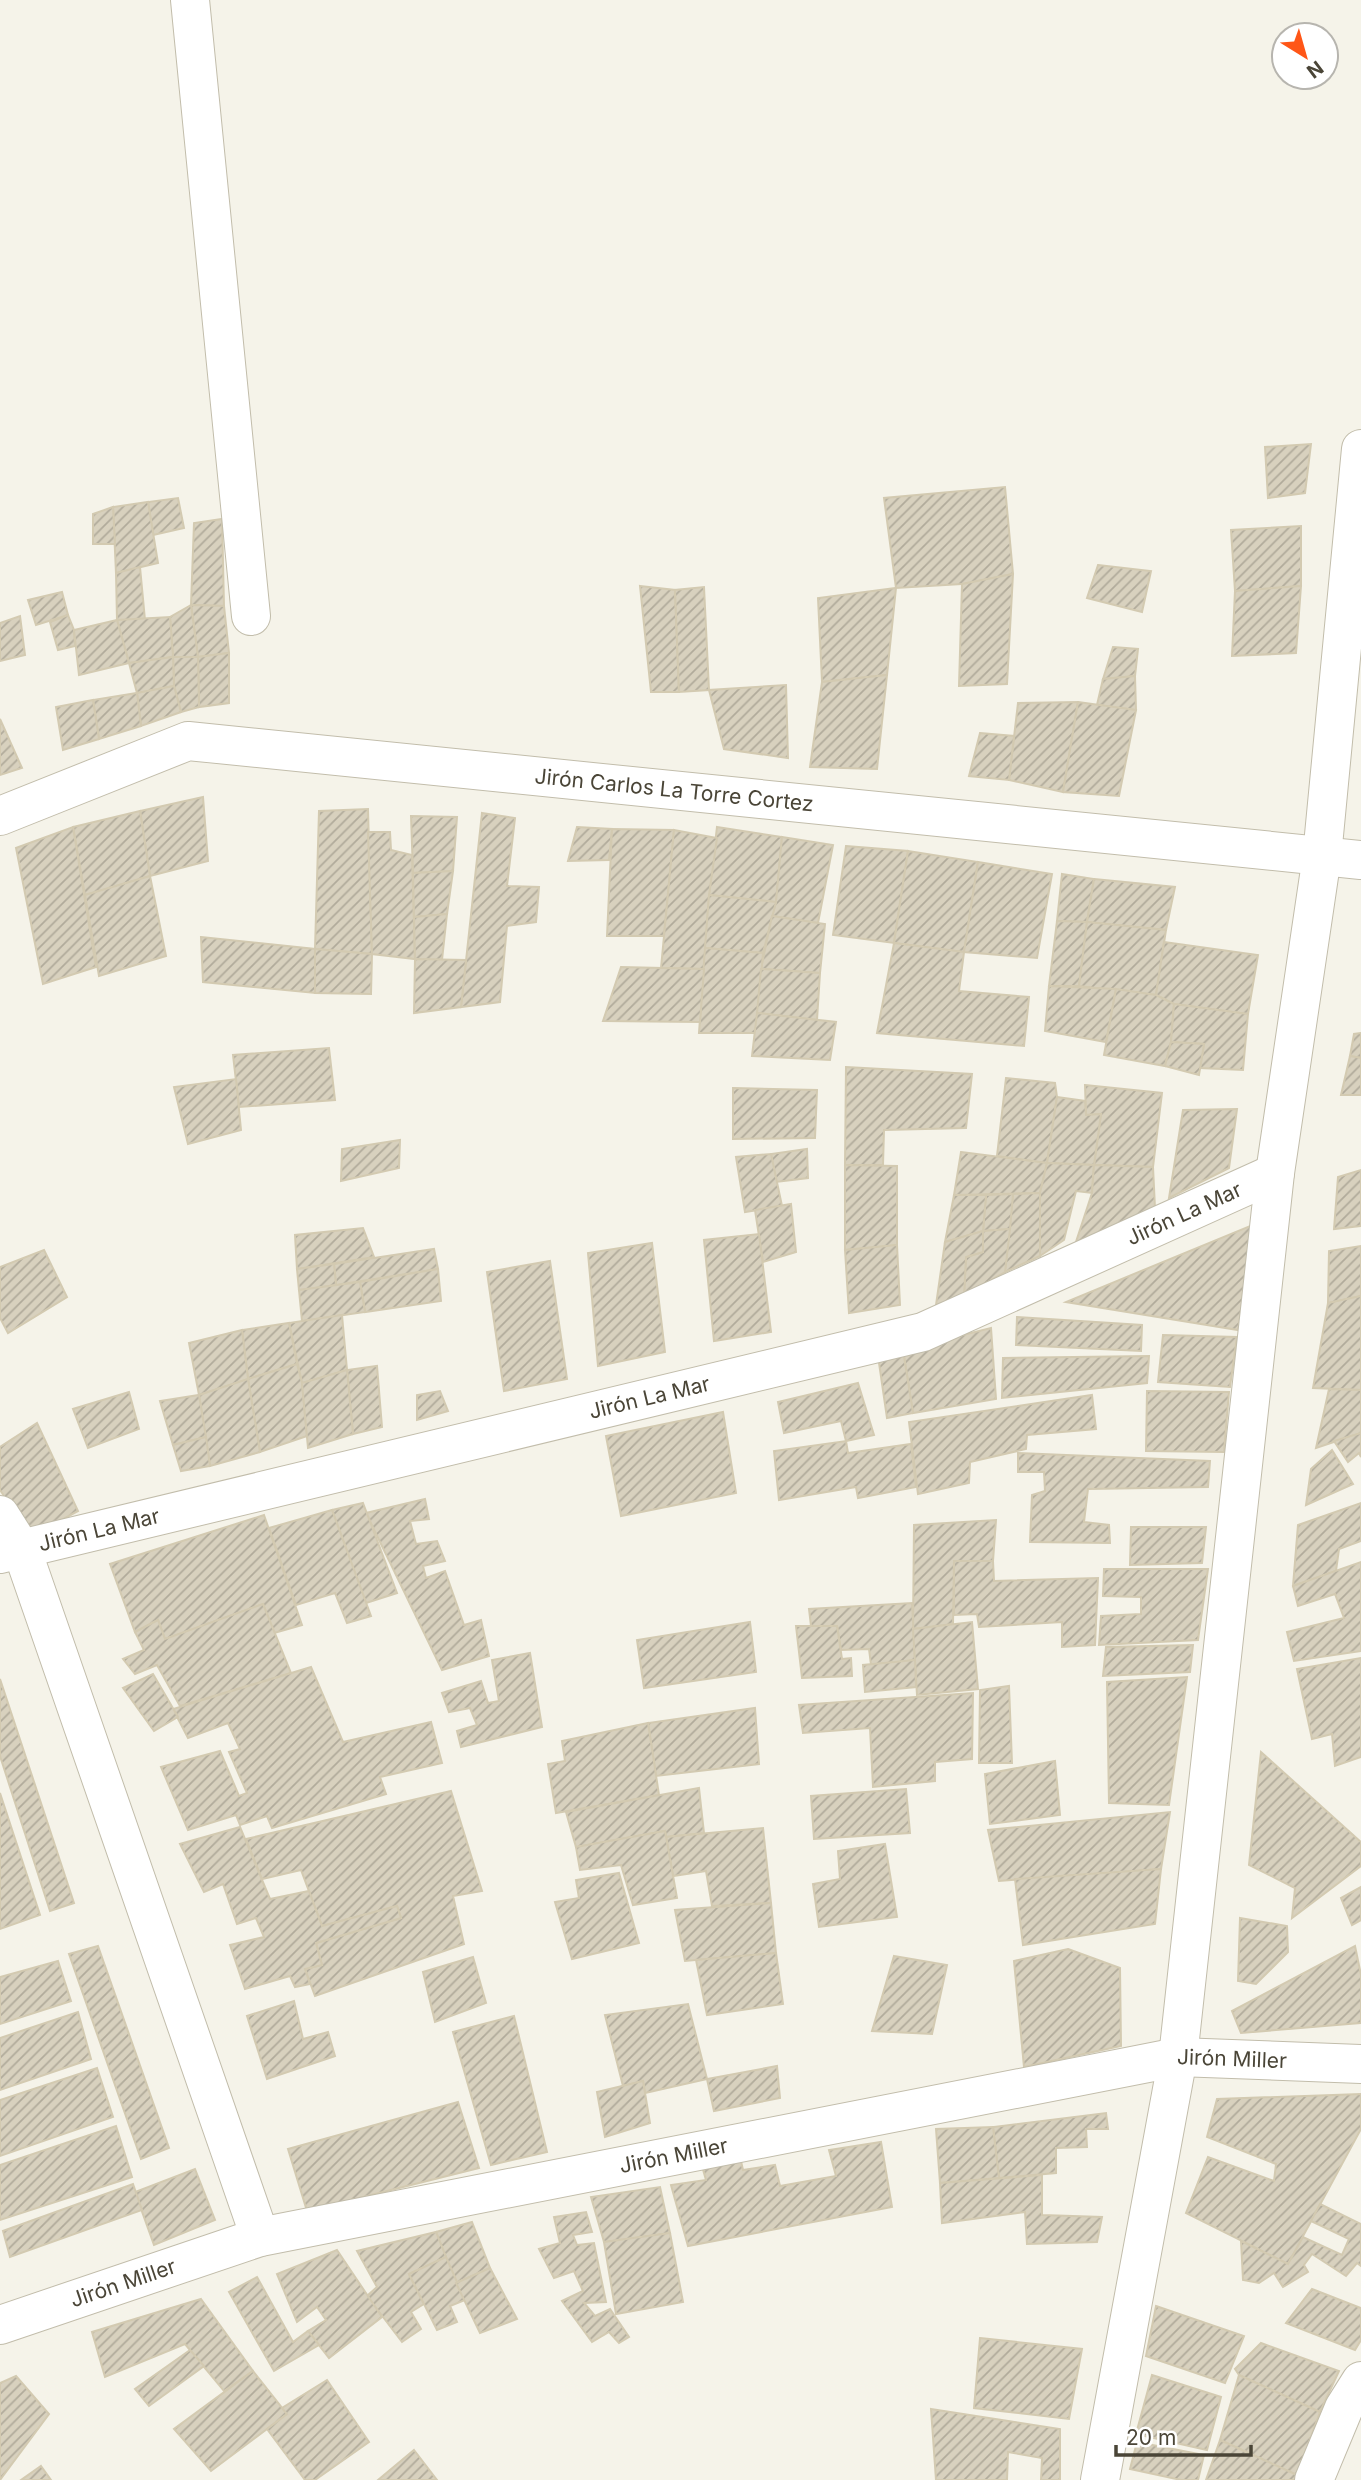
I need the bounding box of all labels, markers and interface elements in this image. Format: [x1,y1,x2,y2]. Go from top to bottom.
north arrow [1270,21,1340,91]
text: N [1302,56,1328,83]
street label: Jirón Carlos La Torre Cortez [534,763,815,816]
street label: Jirón La Mar [1122,1177,1246,1250]
street label: Jirón La Mar [586,1371,713,1424]
street label: Jirón La Mar [36,1503,162,1556]
street label: Jirón Miller [1177,2044,1288,2073]
street label: Jirón Miller [617,2133,730,2178]
street label: Jirón Miller [67,2253,179,2312]
scale bar [1116,2414,1251,2458]
text: 20 m [1126,2425,1176,2450]

